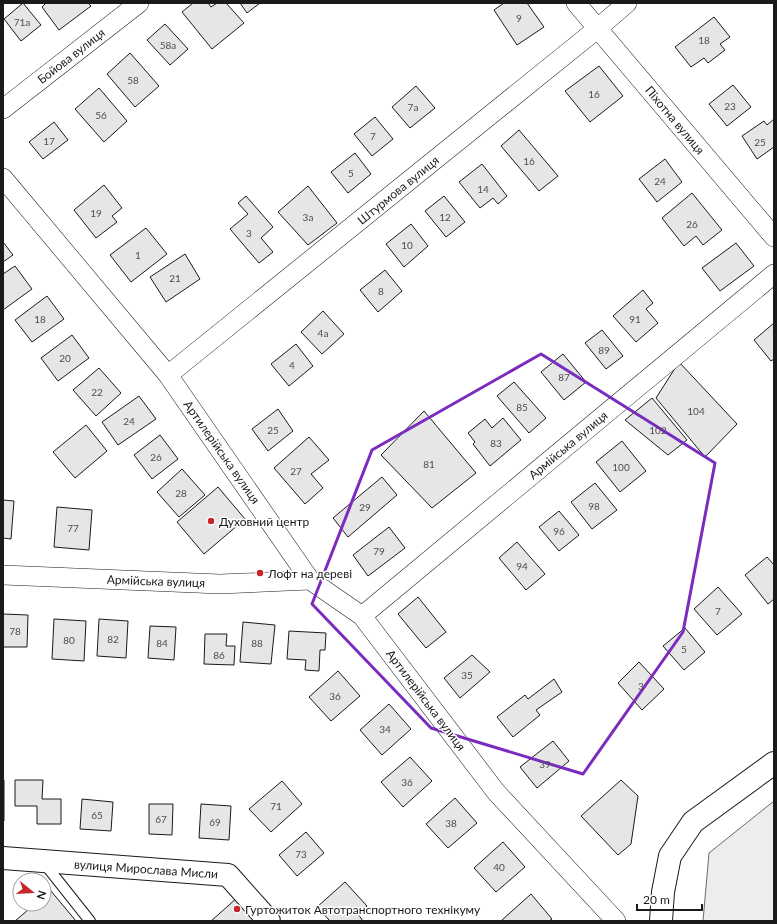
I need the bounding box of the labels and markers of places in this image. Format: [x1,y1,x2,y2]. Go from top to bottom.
place label: Духовний центр [219,514,309,529]
marker: Духовний центр [206,516,216,526]
place label: Лофт на дереві [267,566,352,581]
marker: Лофт на дереві [255,568,265,578]
place label: Гуртожиток Автотранспортного технікуму [245,902,481,917]
marker: Гуртожиток Автотранспортного технікуму [232,904,242,914]

